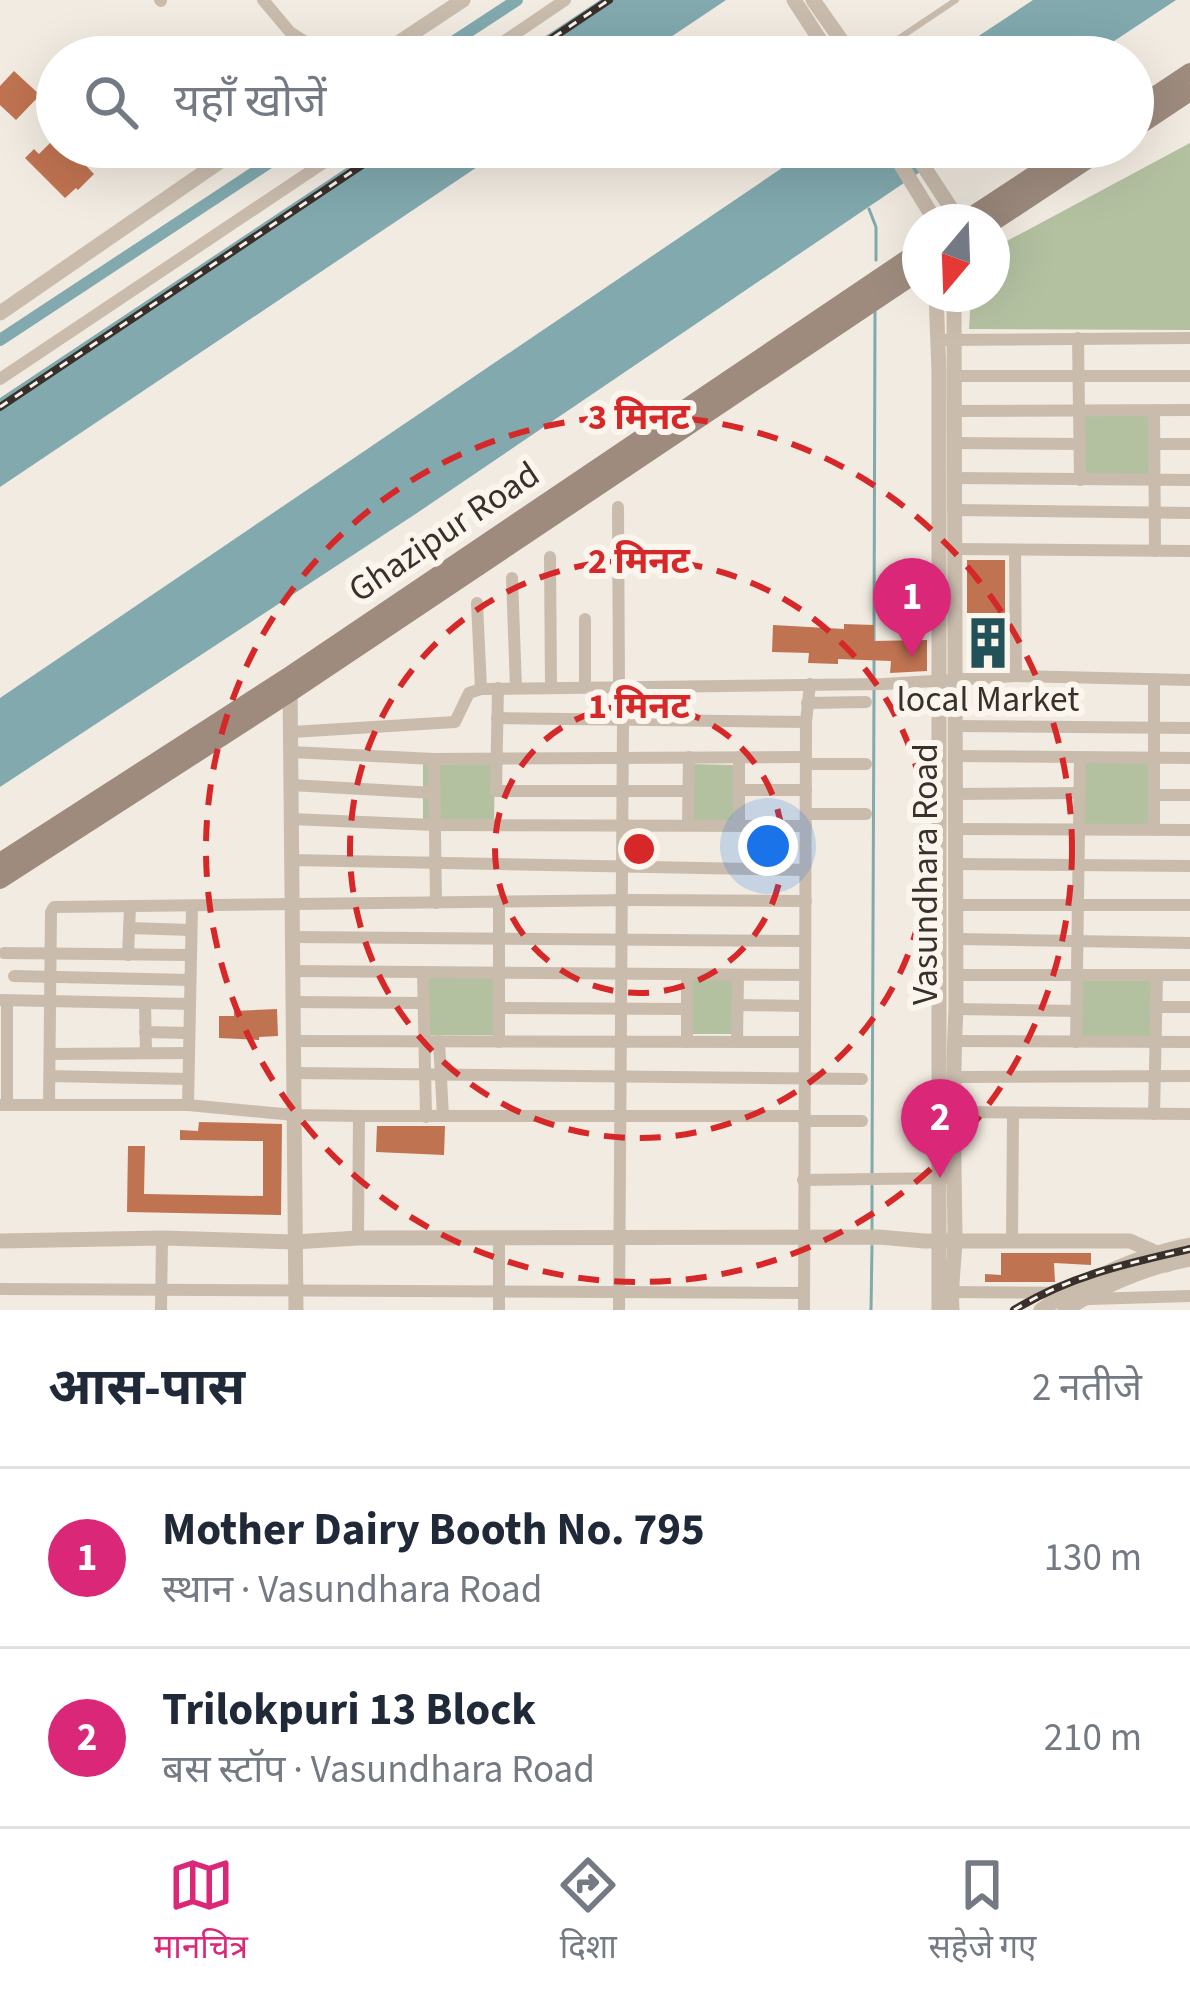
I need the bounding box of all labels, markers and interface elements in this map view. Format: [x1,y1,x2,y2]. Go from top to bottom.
search box [36,36,1154,168]
icon: search [78,69,144,135]
text: यहाँ खोजें [174,70,327,134]
north arrow [902,204,1010,312]
text: 3 मिनट [588,392,691,443]
street label: Ghazipur Road [338,449,550,615]
text: 2 मिनट [588,536,691,587]
pin: 1 [873,558,951,657]
building icon: local Market [959,614,1017,672]
place label: local Market [897,674,1079,725]
text: 1 मिनट [588,681,691,732]
street label: Vasundhara Road [900,743,951,1005]
your location [738,816,798,876]
centre of rings [618,828,660,870]
pin: 2 [901,1079,979,1178]
text: आस-पास [48,1352,245,1424]
text: 2 नतीजे [1032,1360,1142,1416]
text: Mother Dairy Booth No. 795 [162,1498,705,1562]
text: 1 [77,1530,97,1586]
text: 130 m [1044,1530,1142,1586]
text: स्थान · Vasundhara Road [162,1562,542,1618]
text: Trilokpuri 13 Block [162,1678,536,1742]
text: 2 [77,1710,97,1766]
text: 210 m [1044,1710,1142,1766]
text: बस स्टॉप · Vasundhara Road [162,1742,595,1798]
tab: मानचित्र [154,1852,248,1971]
tab: दिशा [555,1852,621,1971]
tab: सहेजे गए [929,1852,1036,1971]

